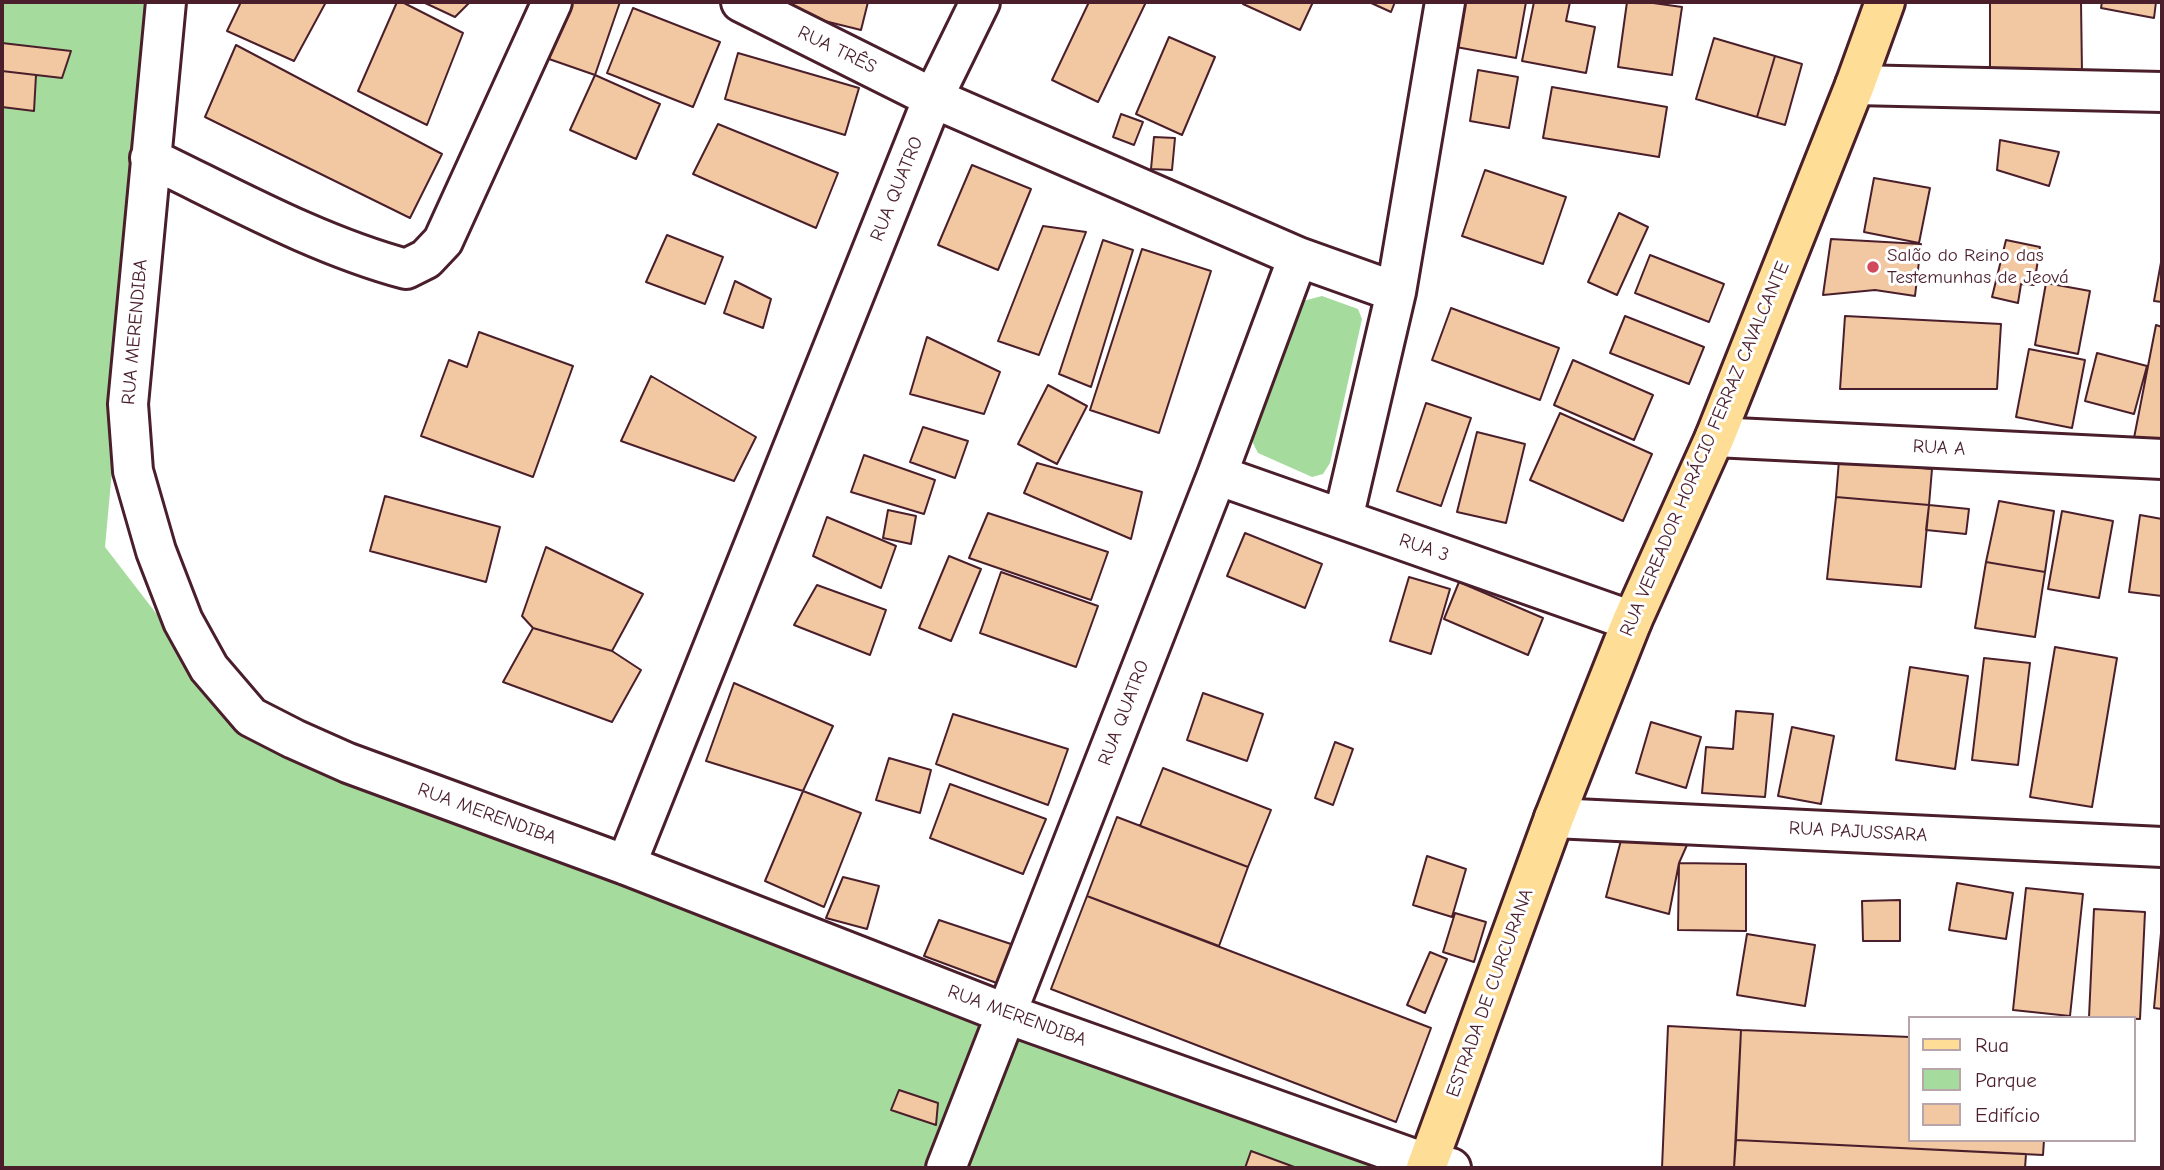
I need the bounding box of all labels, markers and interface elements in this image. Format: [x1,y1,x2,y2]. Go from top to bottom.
street label: RUA TRÊS [794,21,880,79]
street label: RUA QUATRO [866,133,928,245]
place label: Salão do Reino das Testemunhas de Jeová [1887,245,2069,289]
street label: RUA MERENDIBA [117,258,153,406]
street label: RUA VEREADOR HORÁCIO FERRAZ CAVALCANTE [1615,258,1795,640]
marker: Salão do Reino das Testemunhas de Jeová [1865,259,1881,275]
street label: RUA A [1912,435,1966,461]
street label: RUA 3 [1396,529,1452,567]
street label: RUA QUATRO [1093,657,1155,769]
street label: RUA MERENDIBA [415,778,559,850]
street label: RUA PAJUSSARA [1788,817,1928,847]
street label: ESTRADA DE CURCURANA [1442,886,1538,1100]
street label: RUA MERENDIBA [945,980,1089,1052]
legend [1909,1016,2136,1142]
text: Rua [1975,1033,2009,1057]
text: Parque [1975,1068,2037,1092]
text: Edifício [1975,1103,2040,1127]

